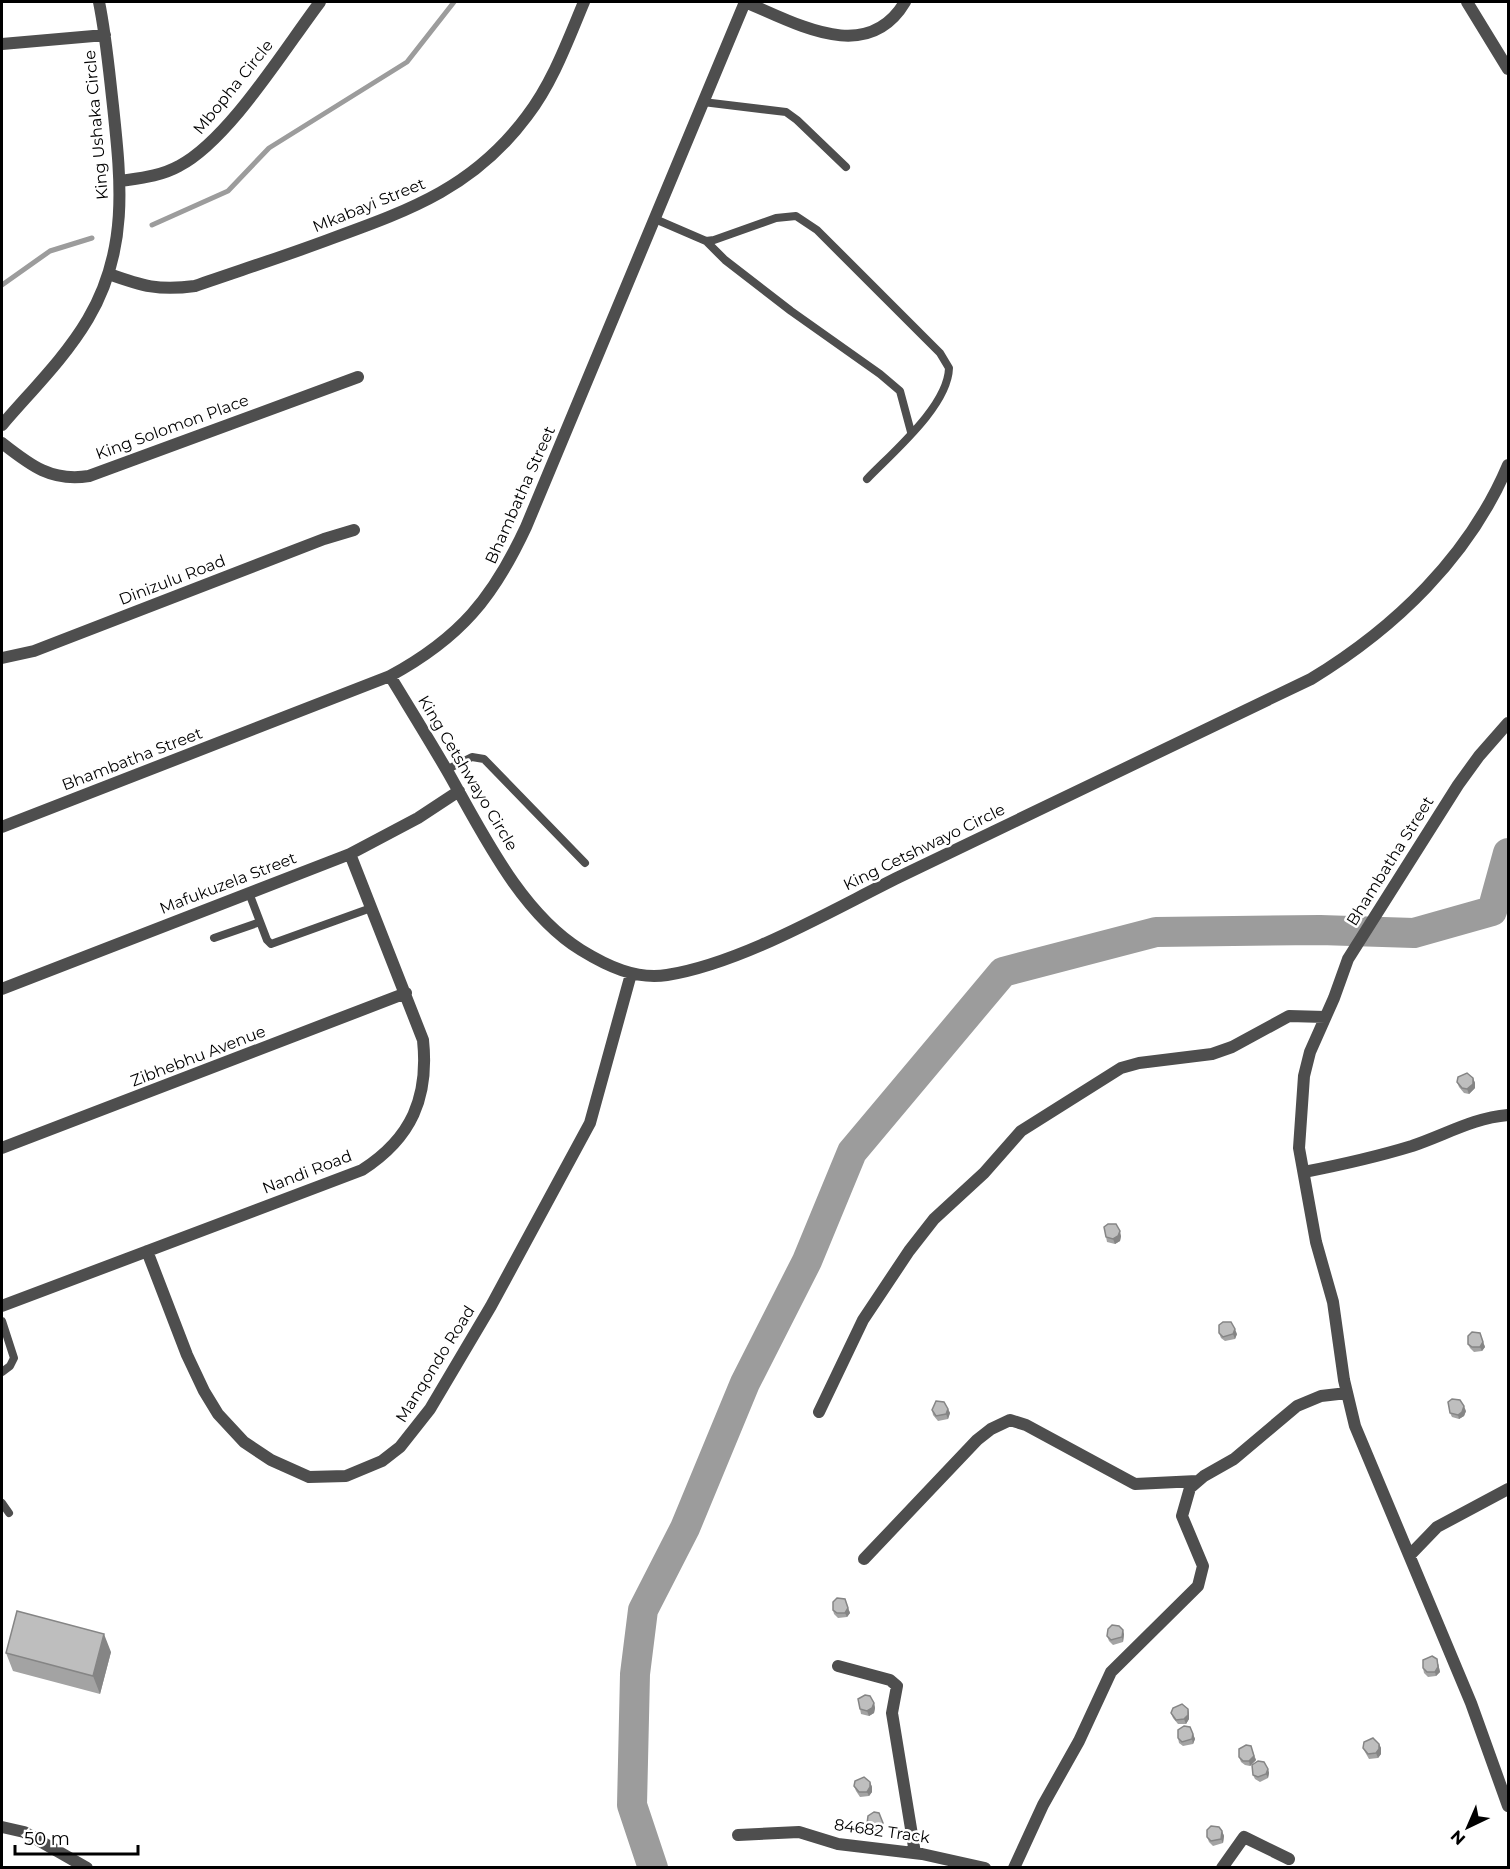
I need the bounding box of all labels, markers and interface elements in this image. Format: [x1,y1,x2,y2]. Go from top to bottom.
street label: Mbopha Circle [189,36,277,138]
street label: King Ushaka Circle [80,49,112,201]
street label: Mkabayi Street [310,174,428,236]
street label: King Solomon Place [93,390,251,464]
street label: Bhambatha Street [481,423,559,567]
street label: Dinizulu Road [116,551,228,609]
street label: King Cetshwayo Circle [414,692,522,854]
street label: Bhambatha Street [59,723,205,795]
street label: Bhambatha Street [1343,792,1438,929]
street label: King Cetshwayo Circle [840,800,1008,894]
street label: Mafukuzela Street [157,848,300,918]
street label: Zibhebhu Avenue [128,1021,268,1091]
street label: Nandi Road [260,1146,354,1198]
street label: Manqondo Road [391,1302,479,1426]
north arrow [1438,1797,1498,1857]
street label: 84682 Track [833,1815,932,1847]
scale bar [15,1818,138,1856]
text: N [1447,1826,1469,1849]
text: 50 m [24,1828,70,1850]

